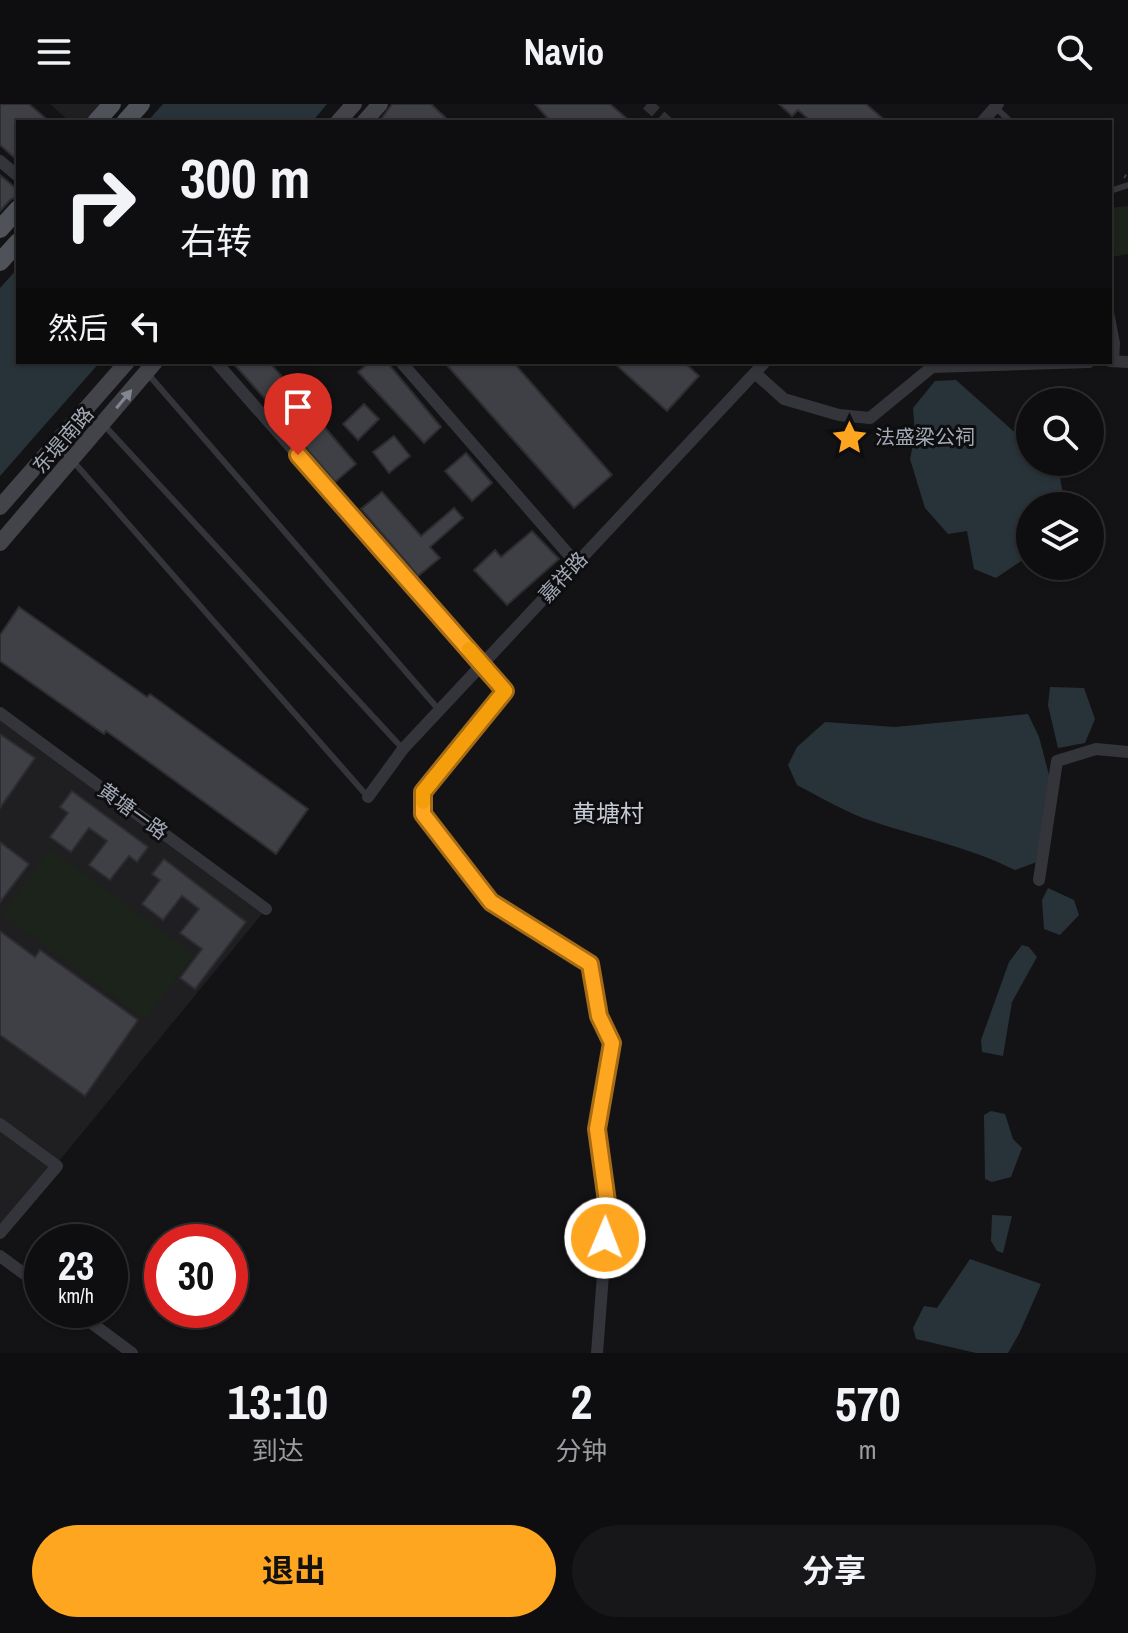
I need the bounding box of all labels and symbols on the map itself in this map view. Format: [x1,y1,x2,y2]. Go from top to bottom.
pin [264,373,332,455]
one-way arrow [115,389,132,409]
street label: 东堤南路 [26,401,99,479]
place icon: 法盛梁公祠 [830,418,868,456]
place label: 法盛梁公祠 [875,423,975,450]
street label: 嘉祥路 [532,546,593,608]
street label: 黄塘一路 [93,776,174,845]
district label: 黄塘村 [572,797,644,829]
position arrow [563,1196,647,1280]
speed limit sign: 30 [144,1224,248,1328]

